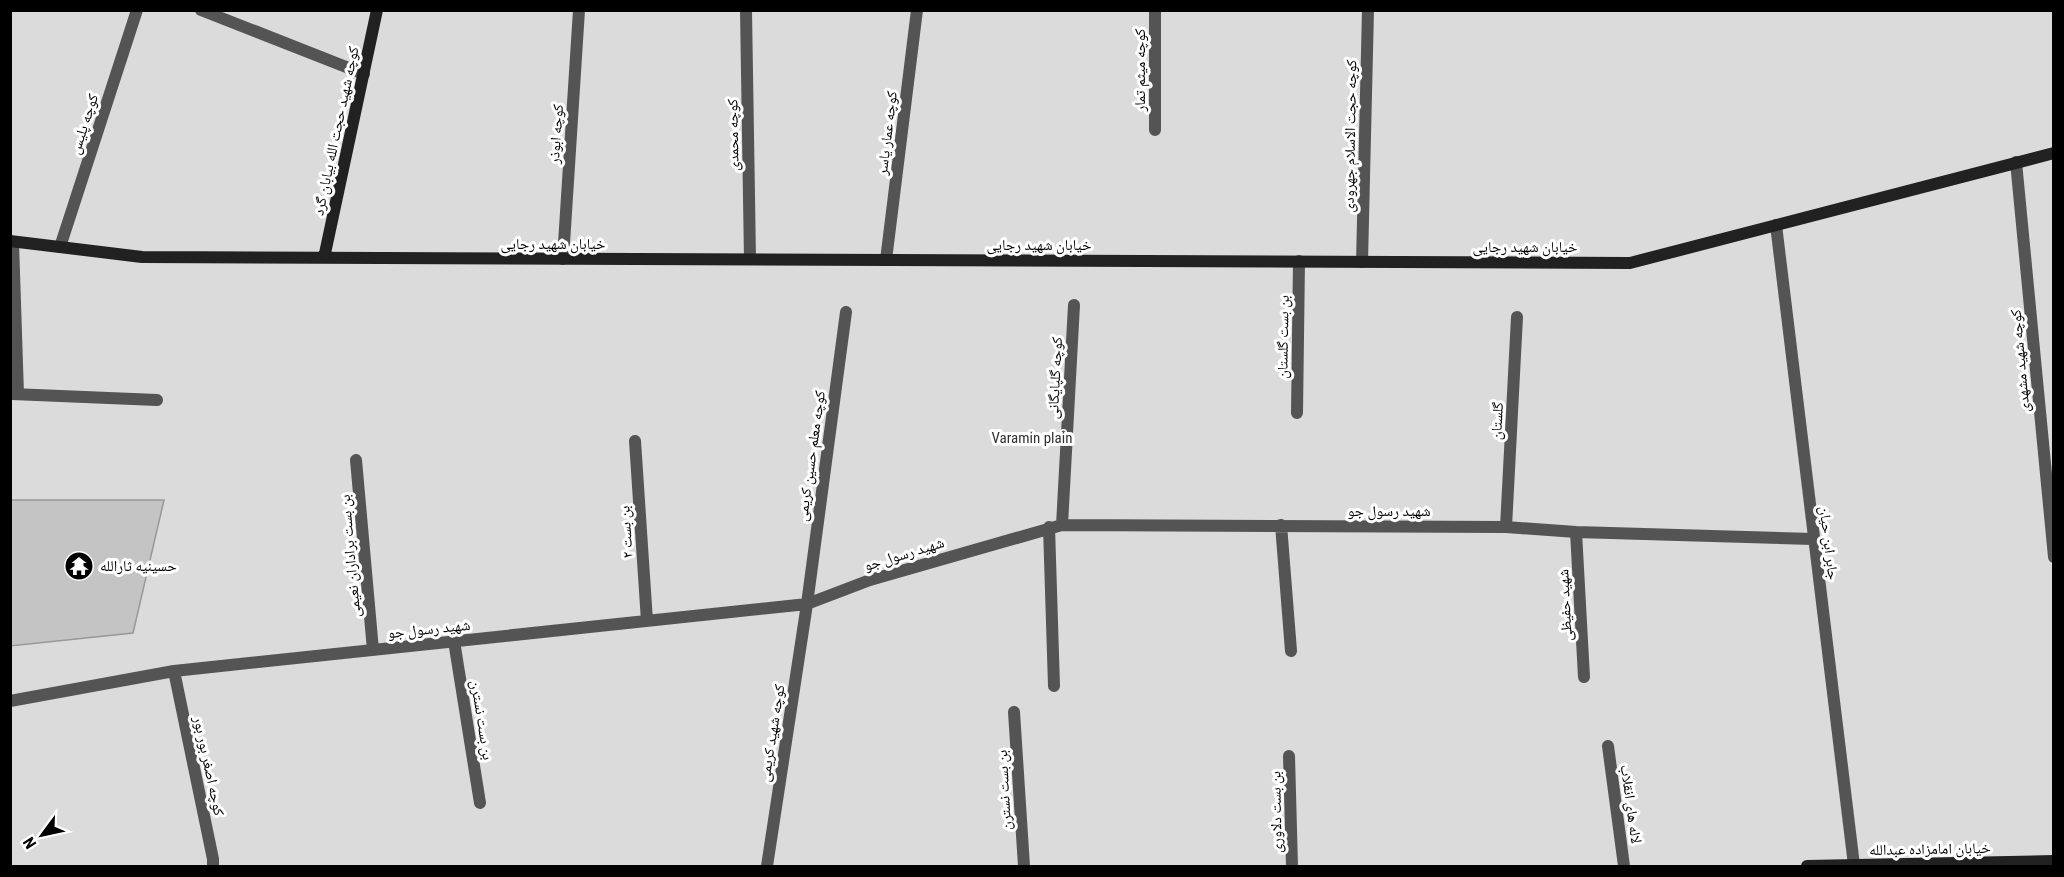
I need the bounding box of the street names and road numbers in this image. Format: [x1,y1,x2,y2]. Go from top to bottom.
street label: کوچه میثم تمار [1131,29,1150,112]
street label: کوچه شهید حجت الله بیابان گرد [309,45,364,217]
street label: کوچه حجت الاسلام جهرودی [1340,59,1361,213]
street label: کوچه عمار یاسر [873,90,901,177]
street label: کوچه پلیس [66,92,103,157]
street label: کوچه محمدی [723,99,744,171]
street label: کوچه ابوذر [545,104,567,165]
street label: خیابان شهید رجایی [500,235,606,254]
street label: خیابان شهید رجایی [986,236,1092,255]
street label: خیابان شهید رجایی [1472,238,1578,257]
street label: بن بست گلستان [1273,295,1294,379]
street label: کوچه شهید مشهدی [2007,309,2034,413]
street label: کوچه گلپایگانی [1044,336,1067,420]
street label: کوچه معلم حسین کریمی [793,389,830,523]
street label: گلستان [1487,401,1508,440]
street label: بن بست براداران نعیمی [336,494,365,618]
street label: شهید رسول جو [1347,502,1431,521]
street label: بن بست ۲ [615,505,638,559]
street label: جابر ابن حیان [1815,505,1843,582]
street label: شهید رسول جو [862,533,947,576]
street label: شهید حفیظی [1554,568,1577,641]
street label: شهید رسول جو [387,616,472,643]
street label: بن بست نسترن [466,679,497,761]
street label: کوچه شهید کریمی [755,683,790,783]
street label: کوچه اصغر بور بور [189,714,228,817]
street label: بن بست نسترن [993,749,1016,831]
street label: لاله های انقلاب [1616,763,1645,845]
street label: بن بست دلاوری [1266,771,1287,853]
street label: خیابان امامزاده عبدالله [1869,839,1991,860]

